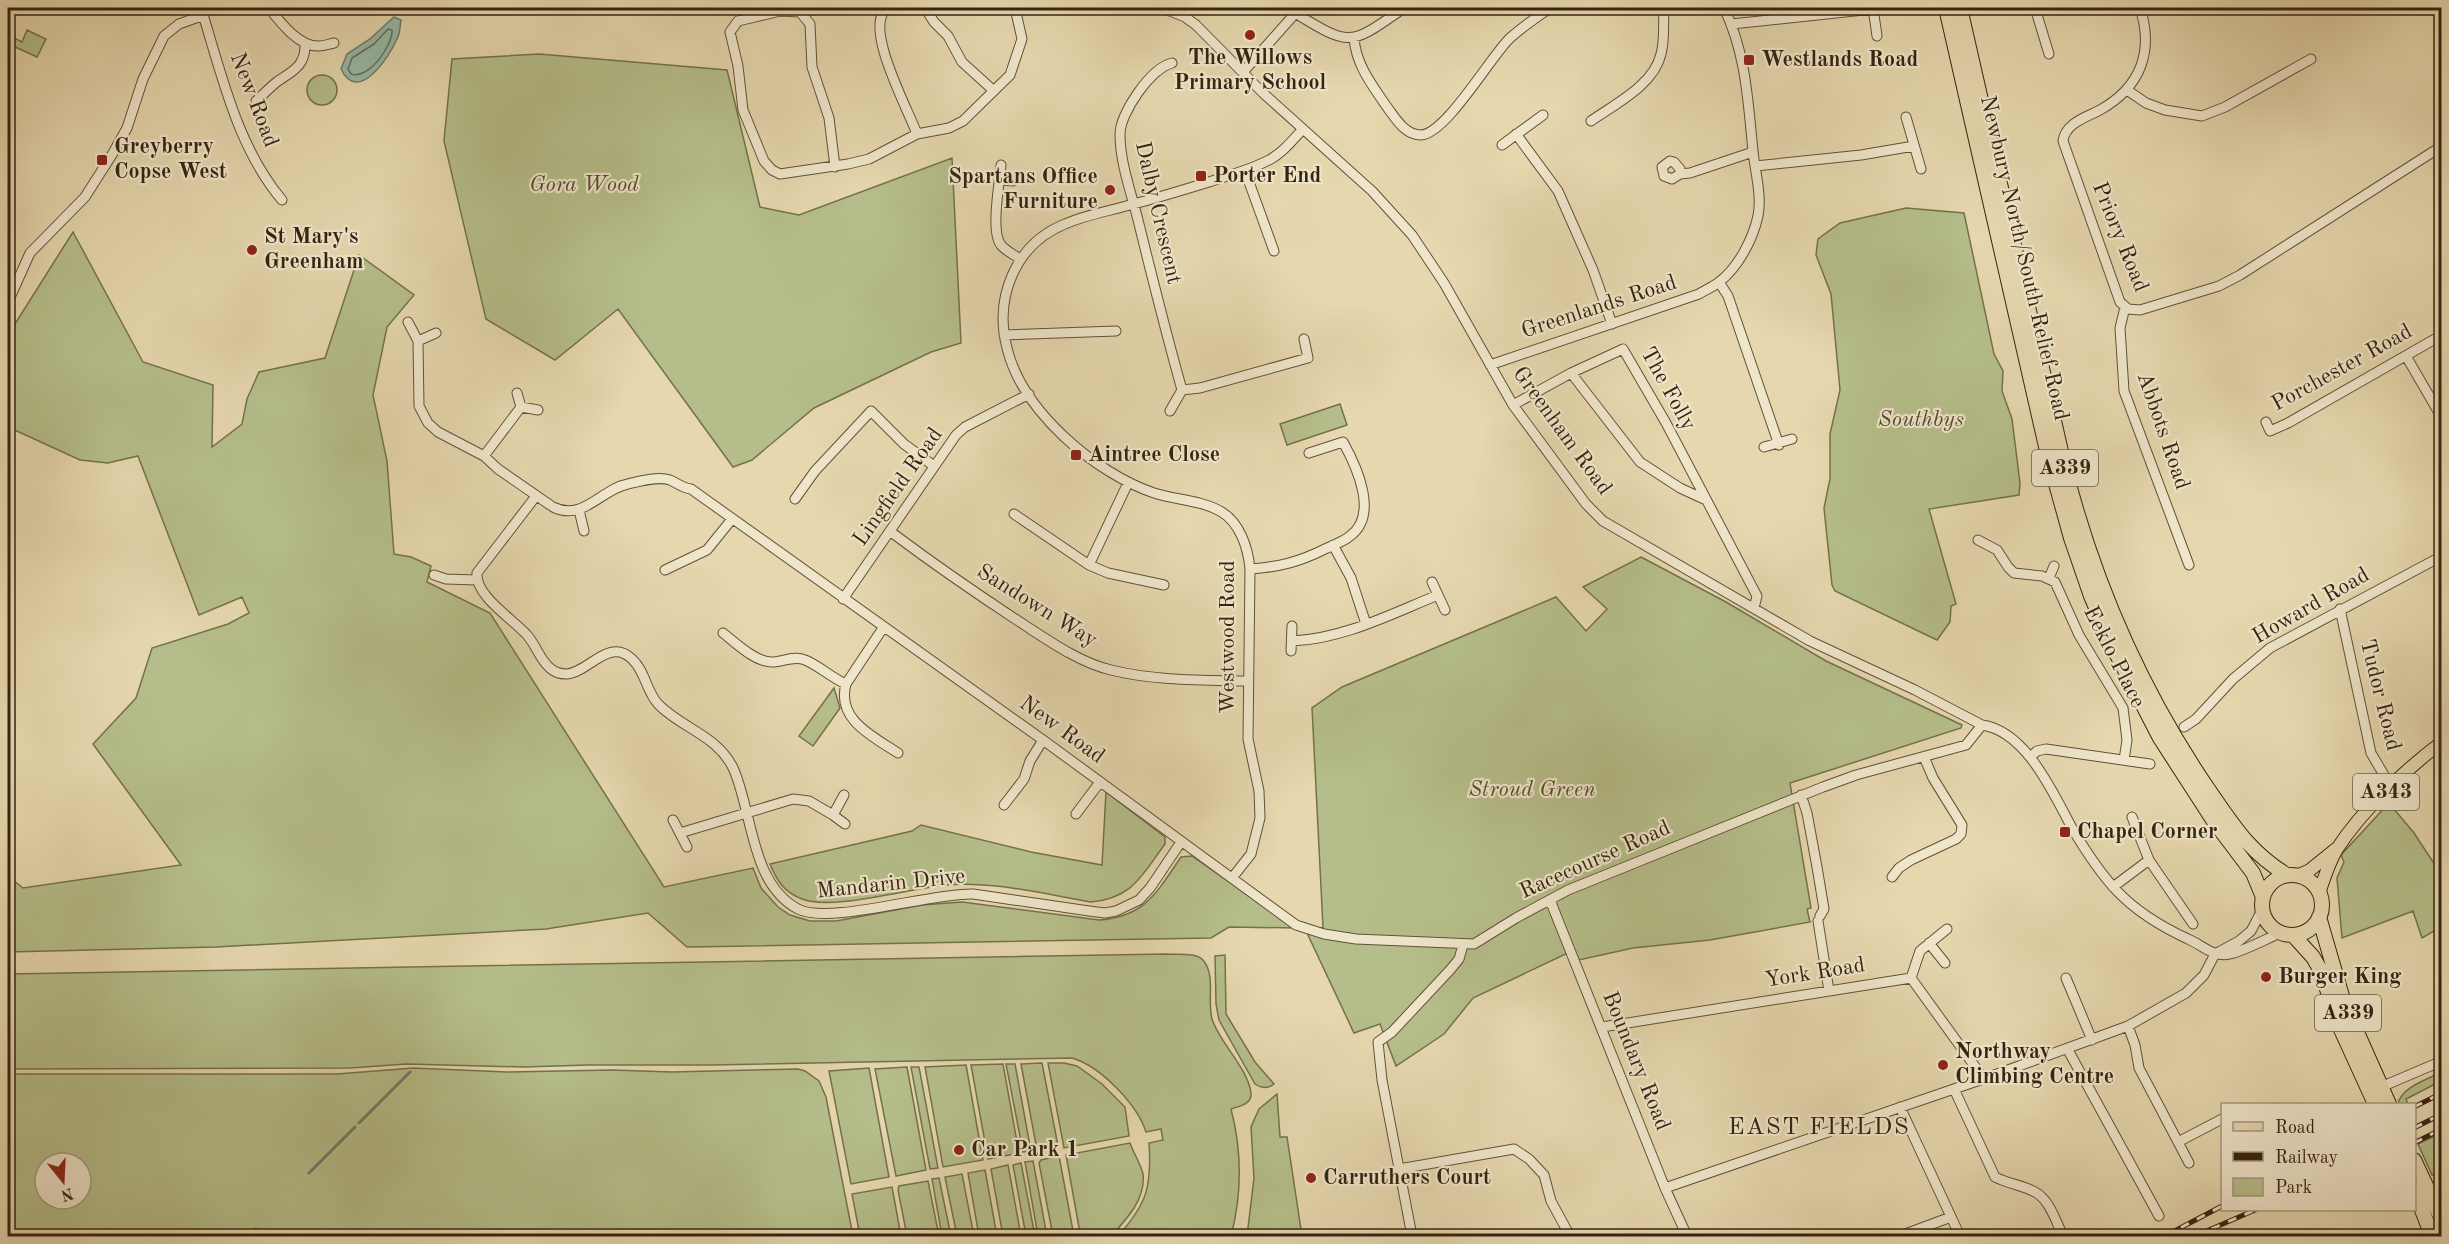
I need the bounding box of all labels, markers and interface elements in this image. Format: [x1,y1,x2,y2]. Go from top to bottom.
marker: The Willows Primary School [1243,28,1257,42]
place label: The Willows Primary School [1174,47,1327,94]
place label: Westlands Road [1761,49,1918,71]
street label: New Road [226,50,282,150]
marker: Westlands Road [1742,53,1756,67]
street label: Newbury North/South Relief Road [1976,93,2072,423]
place label: Greyberry Copse West [114,136,227,183]
street label: Dalby Crescent [1131,140,1185,286]
marker: Greyberry Copse West [95,153,109,167]
place label: Porter End [1213,165,1321,187]
place label: Spartans Office Furniture [948,166,1098,213]
marker: Porter End [1194,169,1208,183]
park label: Gora Wood [529,174,639,196]
street label: Priory Road [2088,179,2152,295]
marker: Spartans Office Furniture [1103,183,1117,197]
place label: St Mary's Greenham [264,226,363,273]
marker: St Mary's Greenham [245,243,259,257]
street label: Greenlands Road [1519,272,1679,342]
street label: Porchester Road [2268,320,2416,416]
street label: The Folly [1636,344,1700,435]
street label: Greenham Road [1508,363,1616,499]
street label: Abbots Road [2133,369,2193,493]
park label: Southbys [1878,409,1964,431]
street label: Lingfield Road [849,424,947,550]
place label: Aintree Close [1088,444,1220,466]
marker: Aintree Close [1069,448,1083,462]
road number: A339 [2032,450,2098,486]
street label: Sandown Way [973,560,1101,652]
street label: Westwood Road [1217,560,1239,714]
street label: Howard Road [2249,564,2373,648]
street label: Eeklo Place [2079,602,2149,712]
street label: Tudor Road [2356,637,2404,753]
street label: New Road [1015,692,1109,768]
road number: A343 [2353,774,2419,810]
park label: Stroud Green [1468,779,1596,801]
street label: Racecourse Road [1516,817,1674,903]
place label: Chapel Corner [2077,821,2218,843]
marker: Chapel Corner [2058,825,2072,839]
street label: Mandarin Drive [816,865,966,903]
street label: York Road [1763,954,1867,992]
place label: Burger King [2278,966,2401,988]
marker: Burger King [2259,970,2273,984]
street label: Boundary Road [1598,988,1674,1134]
road number: A339 [2315,995,2381,1031]
place label: Northway Climbing Centre [1955,1041,2114,1088]
marker: Northway Climbing Centre [1936,1058,1950,1072]
legend [2221,1103,2416,1211]
district label: EAST FIELDS [1728,1116,1910,1140]
text: Road [2275,1119,2315,1137]
place label: Car Park 1 [971,1139,1079,1161]
marker: Car Park 1 [952,1143,966,1157]
text: Railway [2275,1149,2338,1167]
north arrow [33,1151,93,1211]
place label: Carruthers Court [1323,1167,1491,1189]
marker: Carruthers Court [1304,1171,1318,1185]
text: Park [2275,1179,2312,1197]
text: N [58,1184,75,1203]

